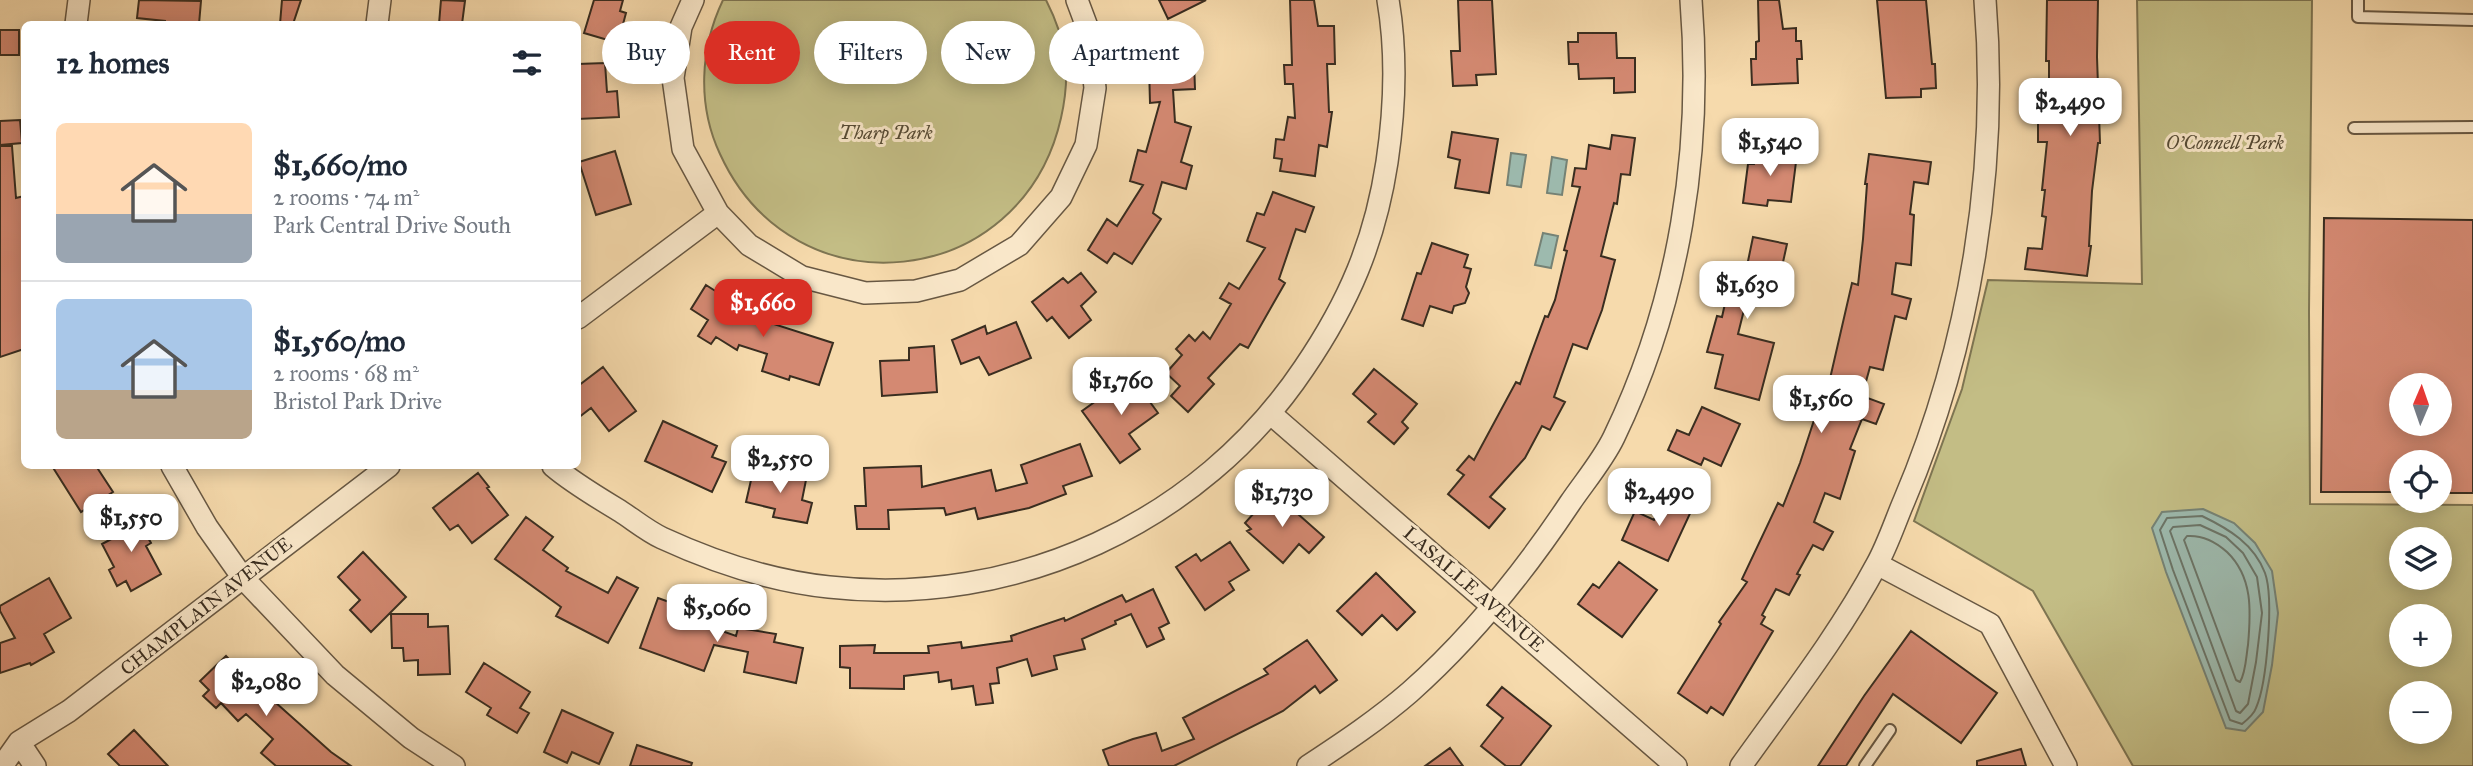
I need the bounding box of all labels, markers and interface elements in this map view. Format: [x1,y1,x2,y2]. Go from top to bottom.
chip: Buy [602,21,690,84]
chip: Rent [704,21,800,84]
chip: Filters [814,21,927,84]
chip: New [941,21,1035,84]
chip: Apartment [1049,21,1204,84]
icon: filters [508,44,546,82]
text: 12 homes [56,45,169,81]
pin: $2,490 [2013,78,2127,138]
text: $2,490 [2035,87,2105,115]
pin: $1,540 [1713,118,1827,178]
park label: Tharp Park [839,121,933,145]
text: $1,540 [1738,127,1802,155]
park label: O’Connell Park [2166,131,2284,154]
text: $1,660/mo [273,147,407,183]
icon: home [112,151,196,235]
text: 2 rooms · 74 m² [273,183,419,211]
text: Park Central Drive South [273,211,511,239]
pin: $1,630 [1690,262,1804,321]
text: $1,630 [1715,270,1779,298]
pin: $1,660 [706,280,820,339]
text: $1,660 [730,288,796,316]
text: $1,560/mo [273,323,405,359]
icon: home [112,327,196,411]
pin: $1,760 [1064,358,1178,417]
text: 2 rooms · 68 m² [273,359,419,387]
text: $1,760 [1089,366,1153,394]
north arrow [2389,373,2452,436]
map controls [2389,373,2452,744]
pin: $1,560 [1764,376,1878,435]
text: $1,560 [1789,384,1853,412]
text: Bristol Park Drive [273,387,442,415]
pin: $2,550 [723,435,837,495]
text: $2,550 [747,444,813,472]
button: locate [2389,450,2452,513]
pin: $2,490 [1602,468,1716,528]
pin: $1,730 [1225,470,1339,529]
text: $2,490 [1624,477,1694,505]
text: $1,730 [1251,478,1313,506]
pin: $1,550 [74,494,188,554]
text: $1,550 [99,503,163,531]
street label: LASALLE AVENUE [1399,521,1550,657]
button: layers [2389,527,2452,590]
street label: CHAMPLAIN AVENUE [116,532,297,680]
pin: $5,060 [660,584,774,644]
text: $5,060 [683,593,751,621]
button: + [2389,604,2452,667]
pin: $2,080 [209,658,323,718]
text: $2,080 [231,667,301,695]
button: − [2389,681,2452,744]

